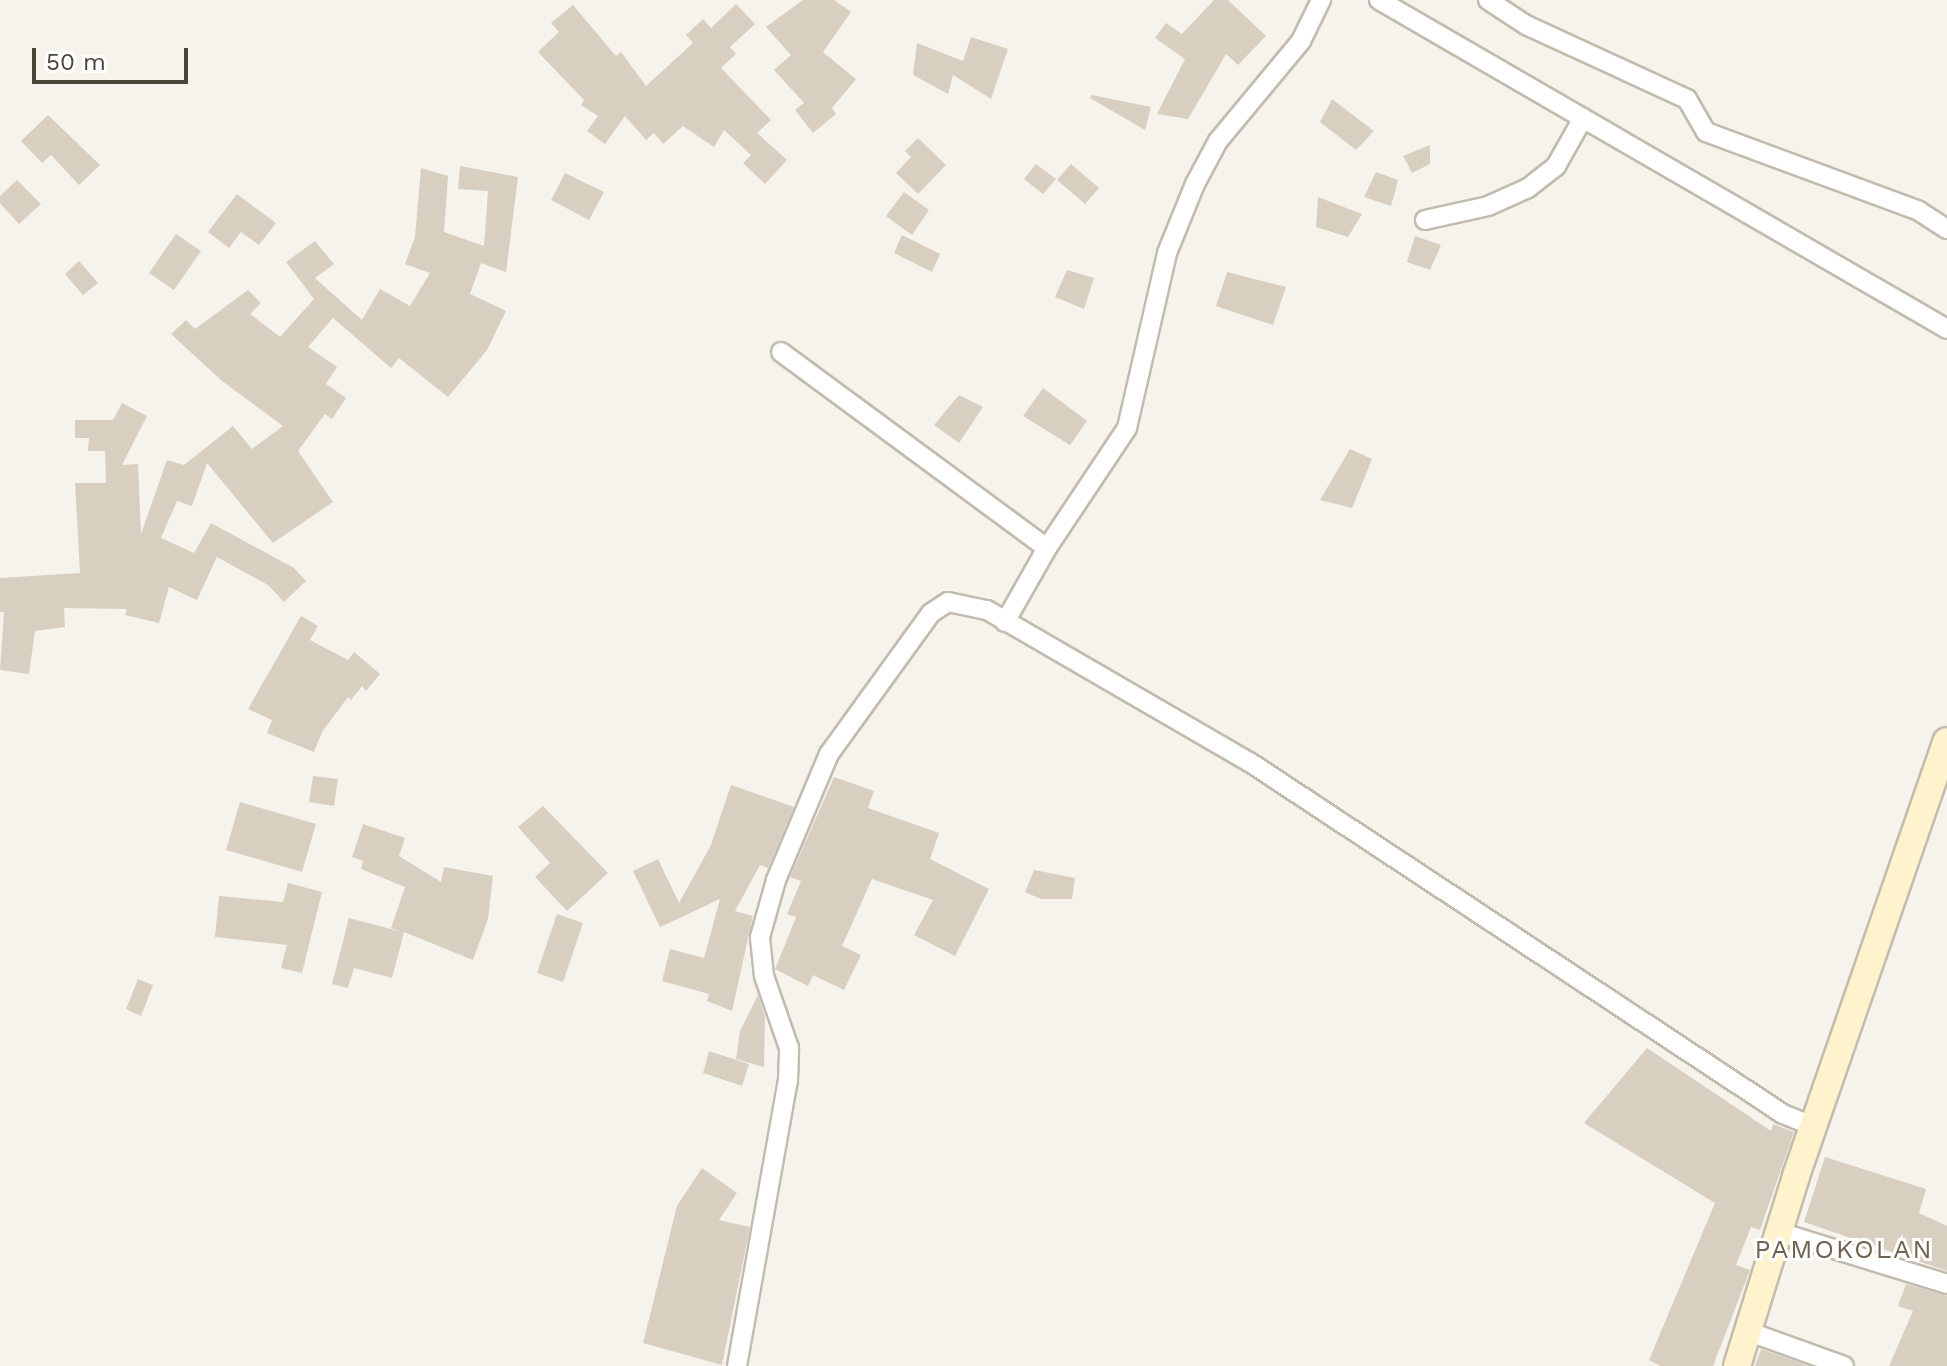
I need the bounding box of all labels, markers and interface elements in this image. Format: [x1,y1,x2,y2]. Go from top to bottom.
scale bar [36,32,192,82]
text: 50 m [46,48,106,76]
district label: PAMOKOLAN [1755,1234,1933,1266]

